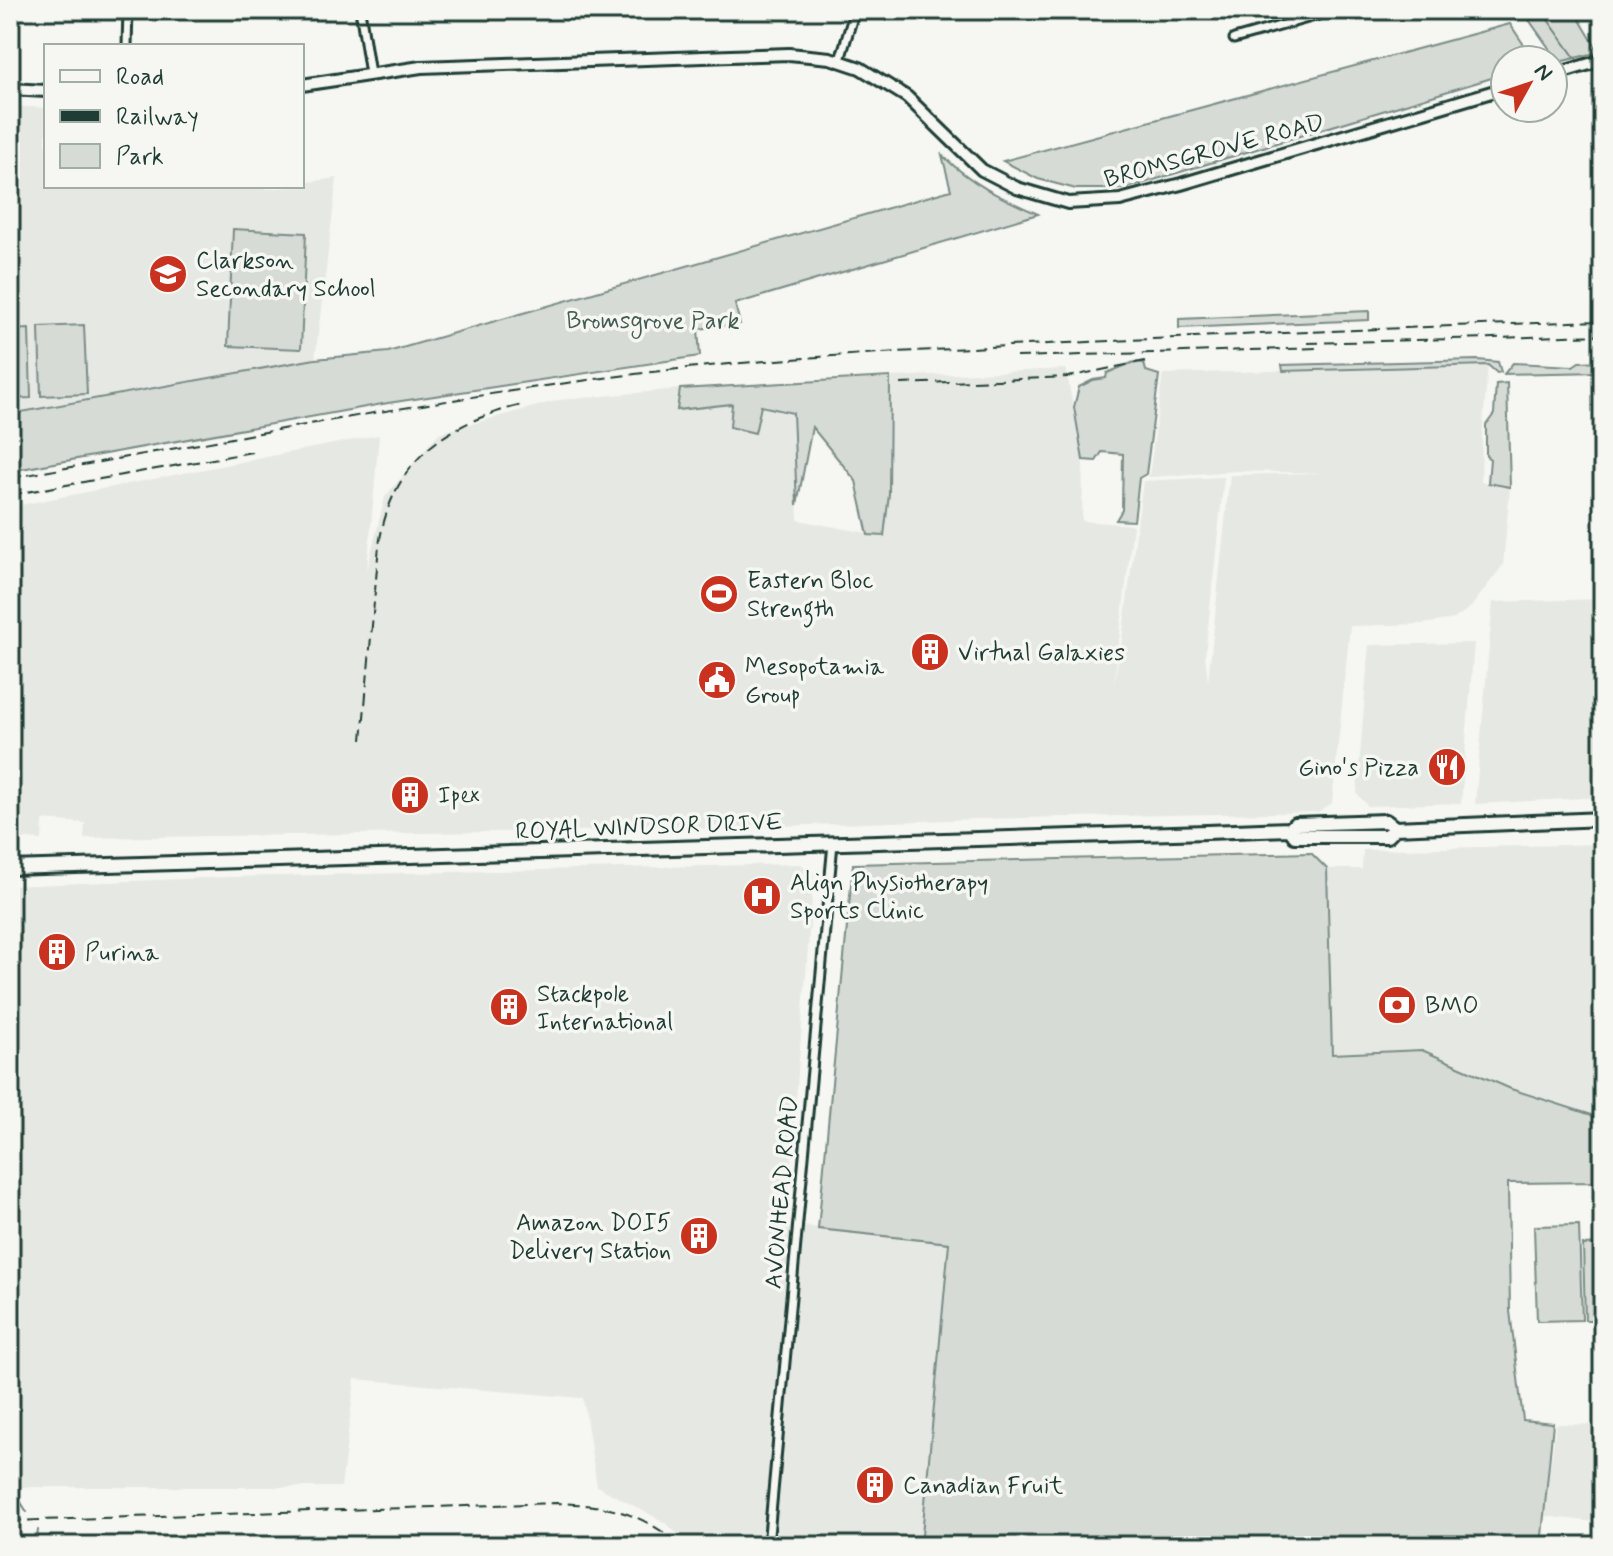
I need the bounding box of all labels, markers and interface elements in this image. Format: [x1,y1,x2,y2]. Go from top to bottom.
legend [44,44,304,188]
north arrow [1489,44,1569,124]
text: N [1527,58,1558,87]
text: Road [116,62,164,93]
text: Railway [116,102,199,133]
street label: BROMSGROVE ROAD [1101,107,1328,196]
text: Park [116,142,164,173]
place label: Clarkson Secondary School [196,246,376,305]
school or university icon: Clarkson Secondary School [147,253,189,295]
park label: Bromsgrove Park [566,306,740,339]
place label: Eastern Bloc Strength [747,566,874,628]
sports icon: Eastern Bloc Strength [698,573,740,615]
building icon: Virtual Galaxies [909,631,951,673]
place label: Virtual Galaxies [958,638,1125,669]
place label: Mesopotamia Group [745,652,885,711]
public building icon: Mesopotamia Group [696,659,738,701]
restaurant icon: Gino's Pizza [1426,746,1468,788]
place label: Gino's Pizza [1298,753,1419,784]
building icon: Ipex [389,774,431,816]
place label: Ipex [438,781,480,812]
street label: ROYAL WINDSOR DRIVE [515,807,783,848]
place label: Align Physiotherapy Sports Clinic [790,868,988,927]
hospital icon: Align Physiotherapy Sports Clinic [741,875,783,917]
building icon: Purina [36,931,78,973]
place label: Purina [85,938,160,969]
place label: Stackpole International [537,979,673,1038]
bank icon: BMO [1376,984,1418,1026]
building icon: Stackpole International [488,986,530,1028]
place label: BMO [1425,991,1479,1022]
street label: AVONHEAD ROAD [759,1094,806,1290]
place label: Amazon DOI5 Delivery Station [509,1208,671,1267]
building icon: Amazon DOI5 Delivery Station [678,1215,720,1257]
building icon: Canadian Fruit [854,1464,896,1506]
place label: Canadian Fruit [903,1471,1063,1502]

